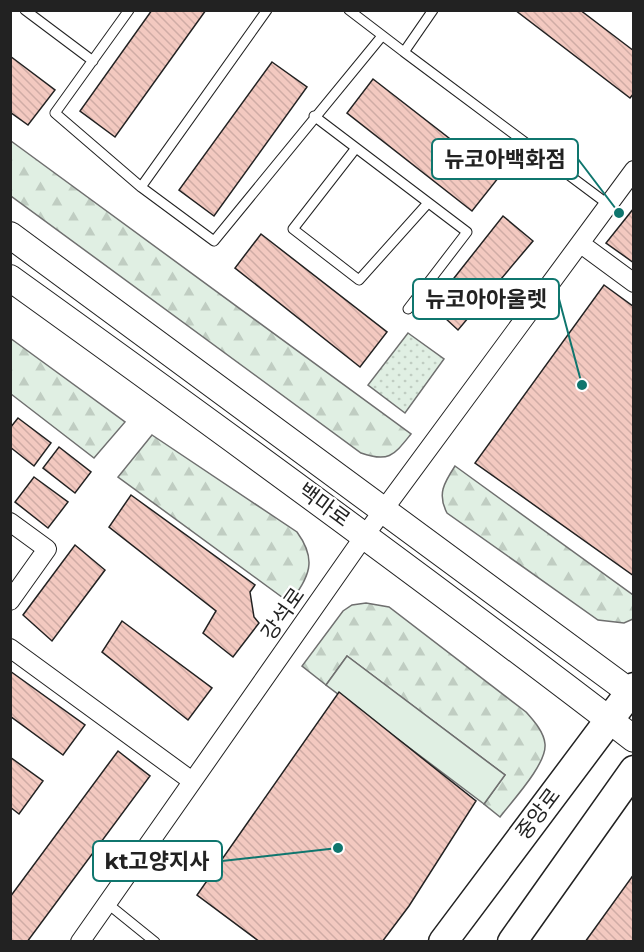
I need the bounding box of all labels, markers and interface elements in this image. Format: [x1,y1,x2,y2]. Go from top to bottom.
callout: 뉴코아백화점 [432,139,578,179]
text: 뉴코아백화점 [444,146,566,173]
callout: 뉴코아아울렛 [413,279,559,319]
text: 뉴코아아울렛 [425,286,547,313]
street label: 백마로 [293,477,355,532]
street label: 강석로 [256,583,309,645]
street label: 중앙로 [510,783,565,844]
callout: kt고양지사 [93,841,222,881]
text: kt고양지사 [105,848,209,875]

